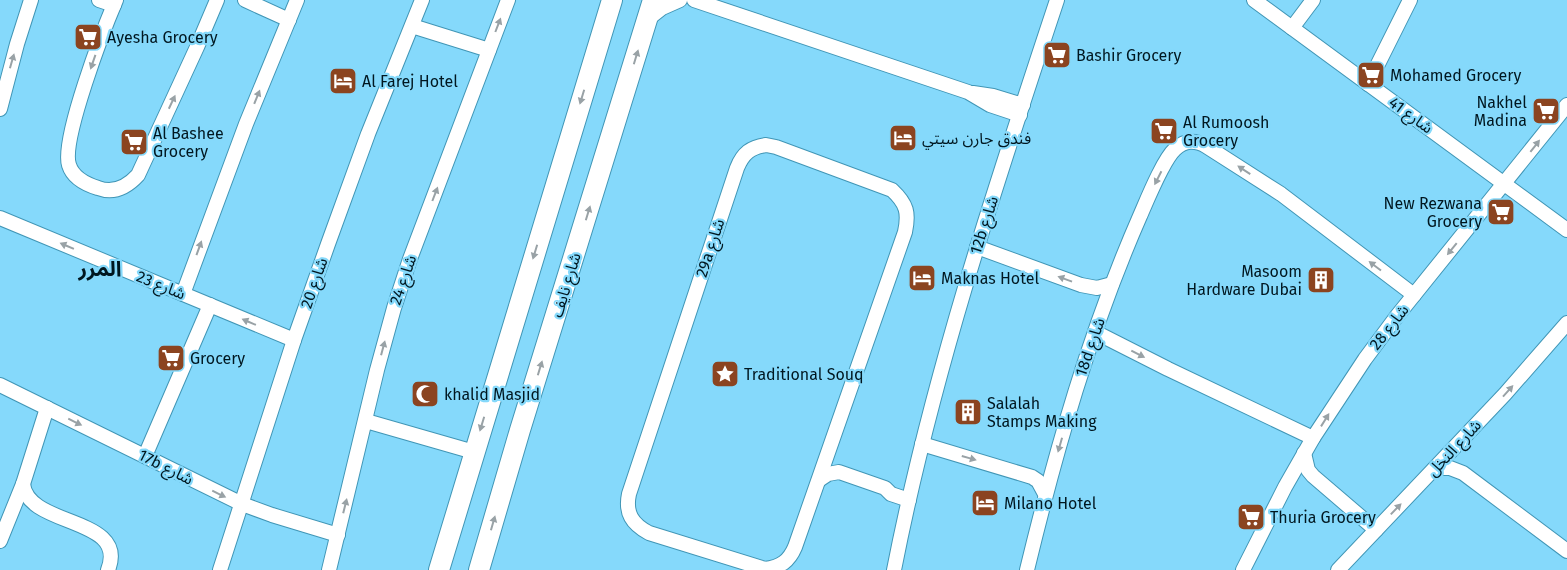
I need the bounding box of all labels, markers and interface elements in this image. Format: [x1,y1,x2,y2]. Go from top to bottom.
one-way arrow [495,18,502,33]
supermarket icon: Ayesha Grocery [73,22,103,52]
place label: Ayesha Grocery [107,28,218,47]
supermarket icon: Bashir Grocery [1042,40,1072,70]
place label: Bashir Grocery [1076,46,1181,65]
one-way arrow [632,50,640,65]
one-way arrow [8,54,16,69]
one-way arrow [88,55,96,70]
supermarket icon: Mohamed Grocery [1356,60,1386,90]
hotel icon: Al Farej Hotel [328,66,358,96]
place label: Mohamed Grocery [1390,66,1521,85]
place label: Al Farej Hotel [362,72,458,91]
one-way arrow [254,89,262,104]
one-way arrow [578,89,585,104]
street label: شارع 41 [1383,93,1437,140]
place label: Nakhel Madina [1474,93,1527,130]
one-way arrow [168,94,177,109]
supermarket icon: Nakhel Madina [1531,96,1561,126]
place label: Al Rumoosh Grocery [1183,113,1269,150]
supermarket icon: Al Rumoosh Grocery [1149,116,1179,146]
hotel icon: فندق جارن سيتي [888,123,918,153]
place label: Al Bashee Grocery [153,124,224,161]
supermarket icon: Al Bashee Grocery [119,127,149,157]
place label: فندق جارن سيتي [922,129,1031,150]
one-way arrow [1529,140,1540,153]
one-way arrow [1237,166,1251,175]
one-way arrow [1154,170,1162,185]
one-way arrow [431,186,439,201]
street label: 12b شارع [966,194,1005,257]
place label: New Rezwana Grocery [1384,194,1482,231]
supermarket icon: New Rezwana Grocery [1486,197,1516,227]
one-way arrow [585,205,592,220]
street label: 29a شارع [692,216,731,280]
one-way arrow [195,240,203,255]
one-way arrow [59,242,74,250]
one-way arrow [1446,242,1457,255]
one-way arrow [530,245,538,260]
street label: شارع نايف [547,250,588,321]
street label: شارع 24 [386,253,423,308]
street label: شارع 20 [297,255,334,312]
district label: المرر [77,256,122,282]
one-way arrow [1369,260,1382,271]
place label: Masoom Hardware Dubai [1186,262,1302,299]
hotel icon: Maknas Hotel [907,263,937,293]
building icon: Masoom Hardware Dubai [1306,265,1336,295]
street label: شارع 23 [133,267,188,306]
place label: Maknas Hotel [941,269,1039,288]
one-way arrow [1058,275,1073,282]
street label: شارع 28 [1365,301,1415,355]
street label: 18d شارع [1071,315,1112,380]
one-way arrow [242,317,256,325]
one-way arrow [379,340,387,355]
supermarket icon: Grocery [156,343,186,373]
place label: Grocery [190,349,245,368]
one-way arrow [1131,350,1145,358]
place icon: Traditional Souq [710,359,740,389]
one-way arrow [537,360,545,375]
place label: Traditional Souq [744,365,864,384]
mosque icon: khalid Masjid [410,379,440,409]
place label: khalid Masjid [444,385,540,404]
one-way arrow [1502,385,1513,398]
place label: Salalah Stamps Making [987,394,1097,431]
building icon: Salalah Stamps Making [953,397,983,427]
one-way arrow [1320,413,1329,426]
street label: شارع النخل [1423,416,1487,482]
one-way arrow [478,417,486,432]
one-way arrow [68,418,82,426]
one-way arrow [1055,437,1063,452]
street label: 17b شارع [134,445,197,492]
one-way arrow [961,454,977,462]
hotel icon: Milano Hotel [970,488,1000,518]
one-way arrow [212,490,226,498]
place label: Milano Hotel [1004,494,1097,513]
one-way arrow [341,498,349,513]
supermarket icon: Thuria Grocery [1236,502,1266,532]
one-way arrow [1390,503,1402,515]
place label: Thuria Grocery [1270,508,1376,527]
one-way arrow [489,516,497,531]

